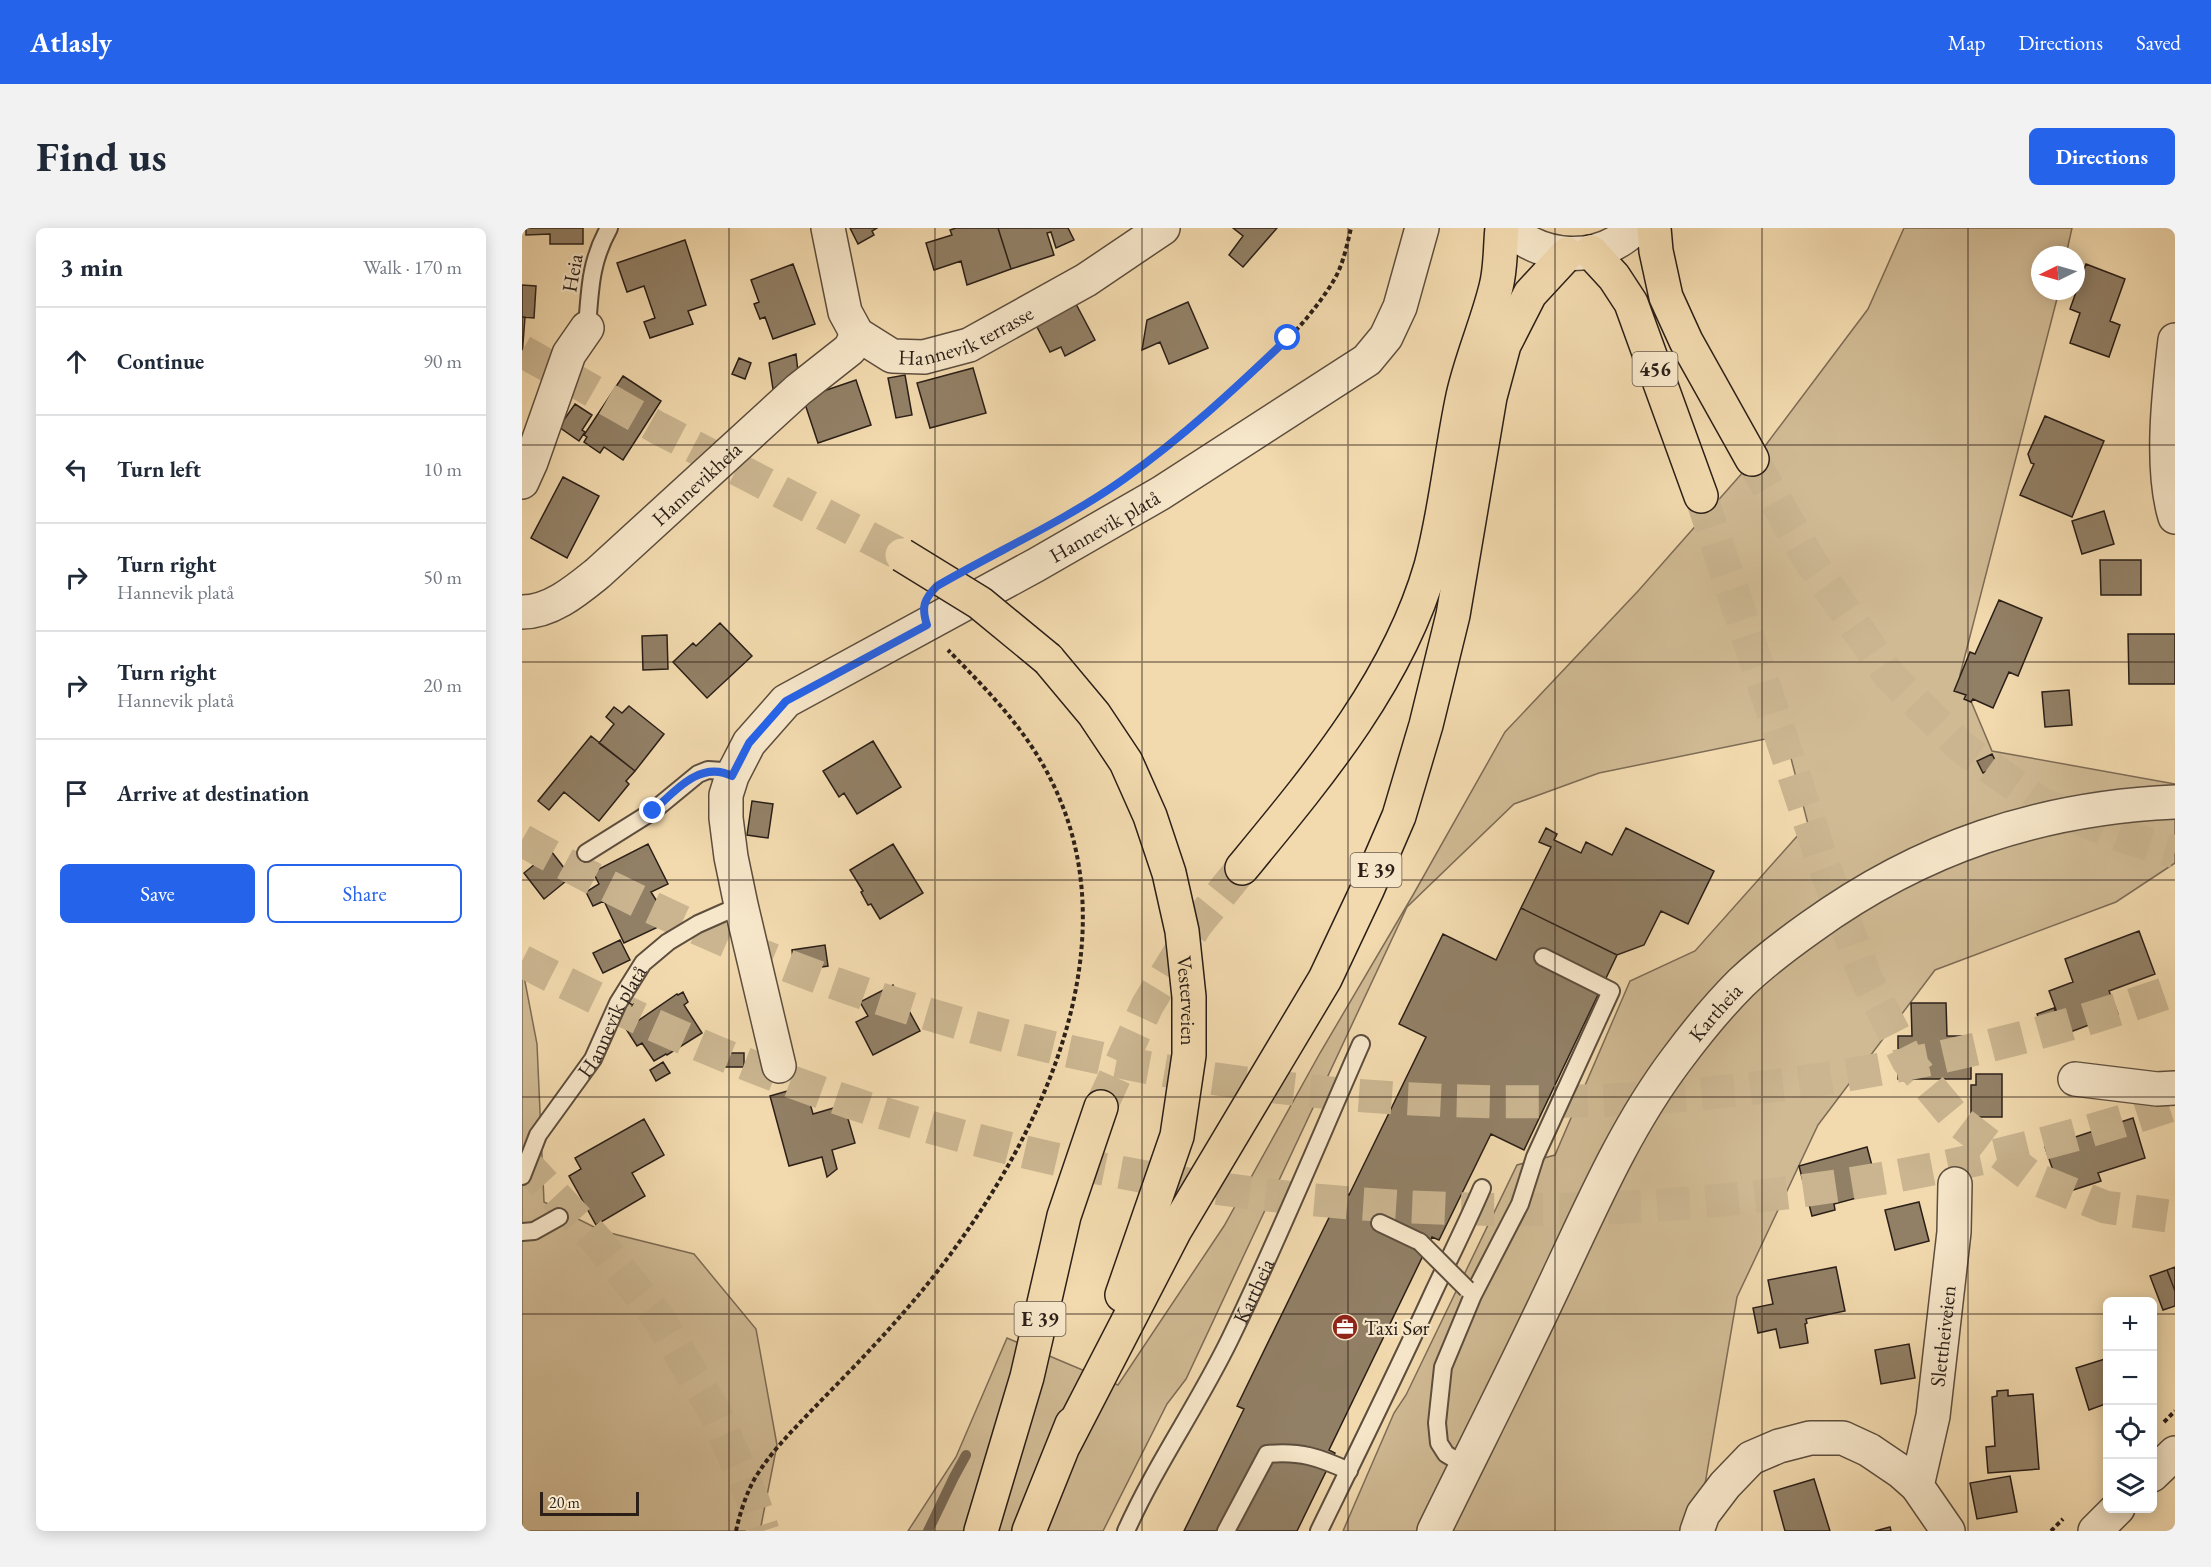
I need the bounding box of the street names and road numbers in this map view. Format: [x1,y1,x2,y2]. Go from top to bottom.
street label: Heia [555,251,589,294]
street label: Hannevik terrasse [898,299,1038,371]
road number: 456 [1632,352,1678,386]
street label: Hannevikheia [645,435,747,531]
street label: Hannevik platå [1044,483,1165,568]
road number: E 39 [1350,853,1402,887]
street label: Vesterveien [1171,954,1203,1046]
street label: Hannevik platå [571,959,652,1083]
street label: Kartheia [1682,976,1748,1047]
street label: Kartheia [1226,1253,1280,1328]
street label: Slettheiveien [1923,1284,1961,1388]
road number: E 39 [1014,1302,1066,1336]

